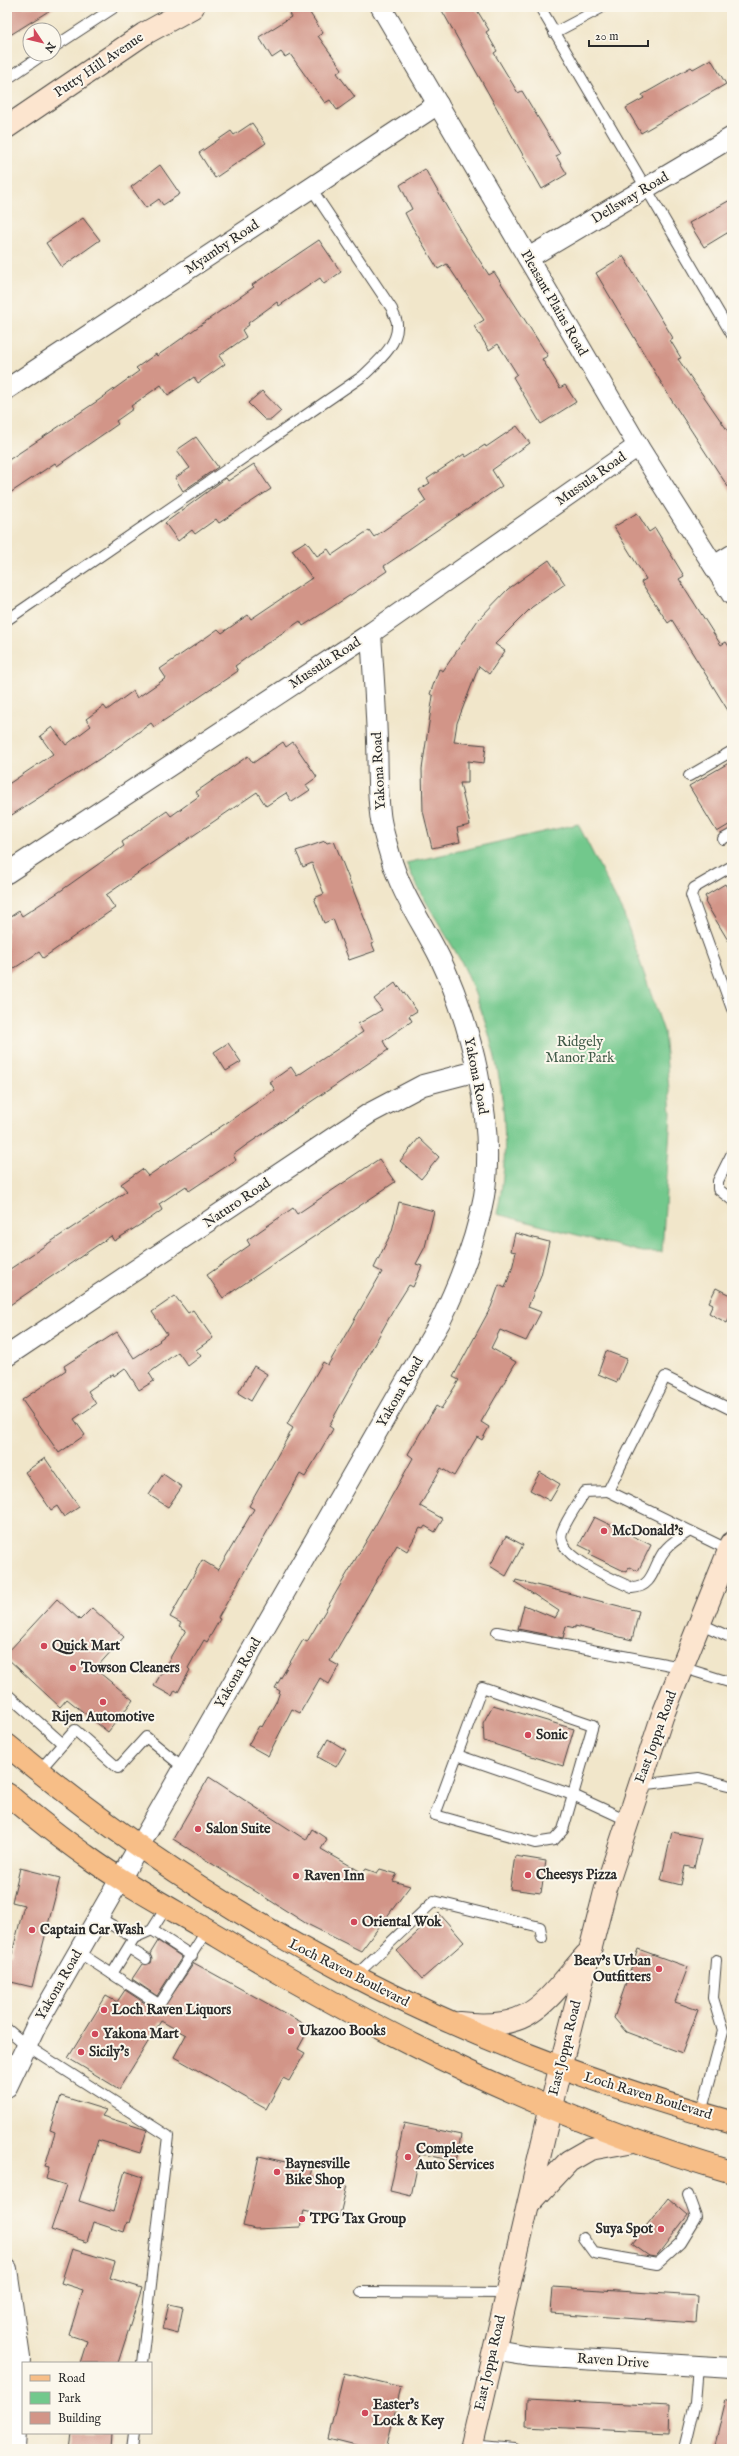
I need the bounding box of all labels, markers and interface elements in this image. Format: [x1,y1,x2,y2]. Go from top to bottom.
north arrow [22,22,62,62]
scale bar [589,22,648,48]
street label: Putty Hill Avenue [51,28,148,102]
text: 20 m [595,29,618,44]
text: N [41,38,58,55]
street label: Dellsway Road [588,168,672,228]
street label: Myamby Road [182,215,263,278]
street label: Pleasant Plains Road [516,247,592,360]
street label: Mussula Road [552,448,630,510]
street label: Mussula Road [286,633,365,693]
street label: Yakona Road [368,731,390,811]
park label: Ridgely Manor Park [545,1033,615,1067]
street label: Yakona Road [460,1036,492,1117]
street label: Naturo Road [200,1174,274,1232]
street label: Yakona Road [373,1353,428,1430]
place label: McDonald's [612,1522,683,1540]
marker: McDonald's [599,1526,609,1536]
street label: Yakona Road [211,1634,266,1711]
place label: Quick Mart [52,1637,120,1655]
marker: Quick Mart [39,1641,49,1651]
place label: Towson Cleaners [80,1659,180,1677]
marker: Towson Cleaners [68,1663,78,1673]
street label: East Joppa Road [631,1688,681,1786]
marker: Rijen Automotive [98,1697,108,1707]
place label: Rijen Automotive [52,1708,155,1726]
place label: Sonic [536,1726,568,1744]
marker: Sonic [523,1730,533,1740]
place label: Salon Suite [206,1820,271,1838]
marker: Salon Suite [193,1824,203,1834]
place label: Cheesys Pizza [536,1866,618,1884]
place label: Raven Inn [304,1867,365,1885]
marker: Cheesys Pizza [523,1870,533,1880]
marker: Raven Inn [291,1871,301,1881]
place label: Oriental Wok [362,1913,442,1931]
marker: Oriental Wok [349,1917,359,1927]
place label: Captain Car Wash [40,1921,144,1939]
marker: Captain Car Wash [27,1925,37,1935]
street label: Loch Raven Boulevard [286,1935,413,2011]
street label: Yakona Road [32,1946,87,2023]
place label: Beav's Urban Outfitters [574,1952,652,1986]
marker: Beav's Urban Outfitters [654,1964,664,1974]
street label: East Joppa Road [544,1998,586,2097]
place label: Loch Raven Liquors [112,2001,231,2019]
marker: Loch Raven Liquors [99,2005,109,2015]
place label: Ukazoo Books [298,2022,386,2040]
place label: Yakona Mart [103,2025,179,2043]
marker: Ukazoo Books [286,2026,296,2036]
marker: Yakona Mart [90,2029,100,2039]
place label: Sicily’s [89,2043,129,2061]
marker: Sicily’s [76,2047,86,2057]
street label: Loch Raven Boulevard [582,2068,715,2124]
place label: Complete Auto Services [415,2140,494,2174]
marker: Complete Auto Services [403,2152,413,2162]
place label: Baynesville Bike Shop [285,2155,350,2189]
marker: Baynesville Bike Shop [272,2167,282,2177]
place label: TPG Tax Group [309,2210,407,2228]
marker: TPG Tax Group [297,2214,307,2224]
place label: Suya Spot [596,2220,653,2238]
marker: Suya Spot [656,2224,666,2234]
street label: East Joppa Road [470,2313,510,2412]
street label: Raven Drive [576,2350,650,2373]
legend [22,2362,152,2434]
text: Road [58,2371,86,2386]
text: Park [58,2391,81,2406]
place label: Easter’s Lock & Key [373,2396,445,2430]
marker: Easter’s Lock & Key [360,2408,370,2418]
text: Building [58,2411,102,2426]

